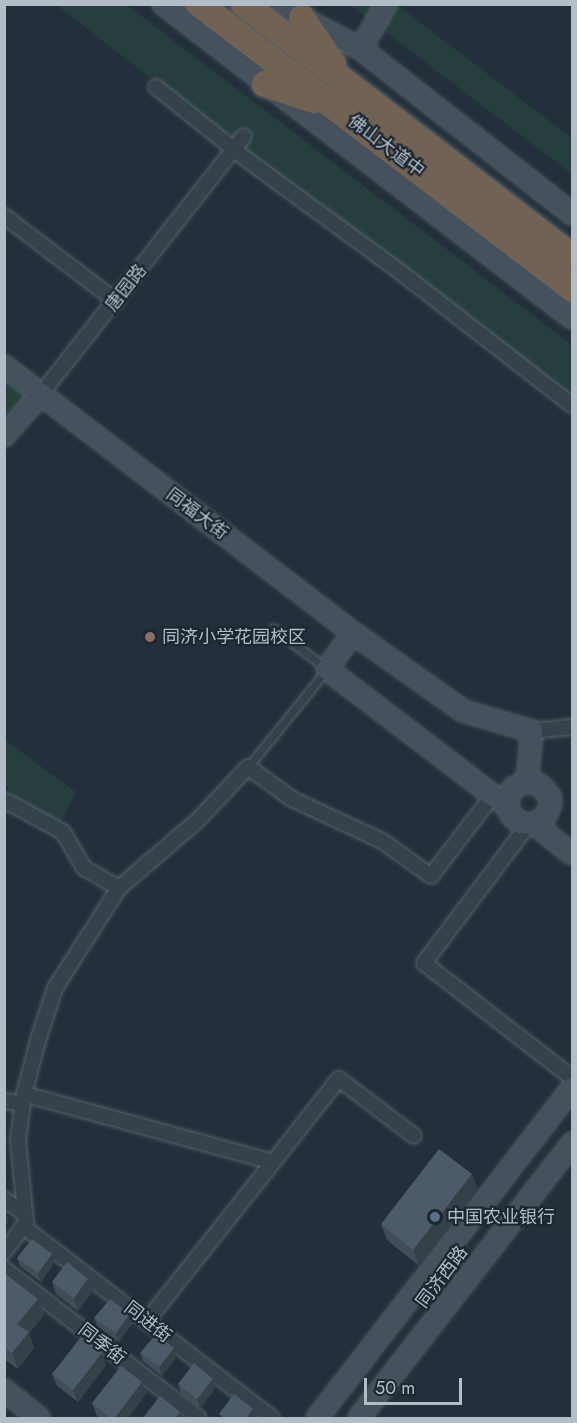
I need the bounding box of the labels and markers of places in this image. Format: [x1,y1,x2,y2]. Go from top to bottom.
place label: 同济小学花园校区 [162,626,306,648]
marker: 同济小学花园校区 [143,630,157,644]
place label: 中国农业银行 [447,1206,555,1228]
marker: 中国农业银行 [428,1210,442,1224]

